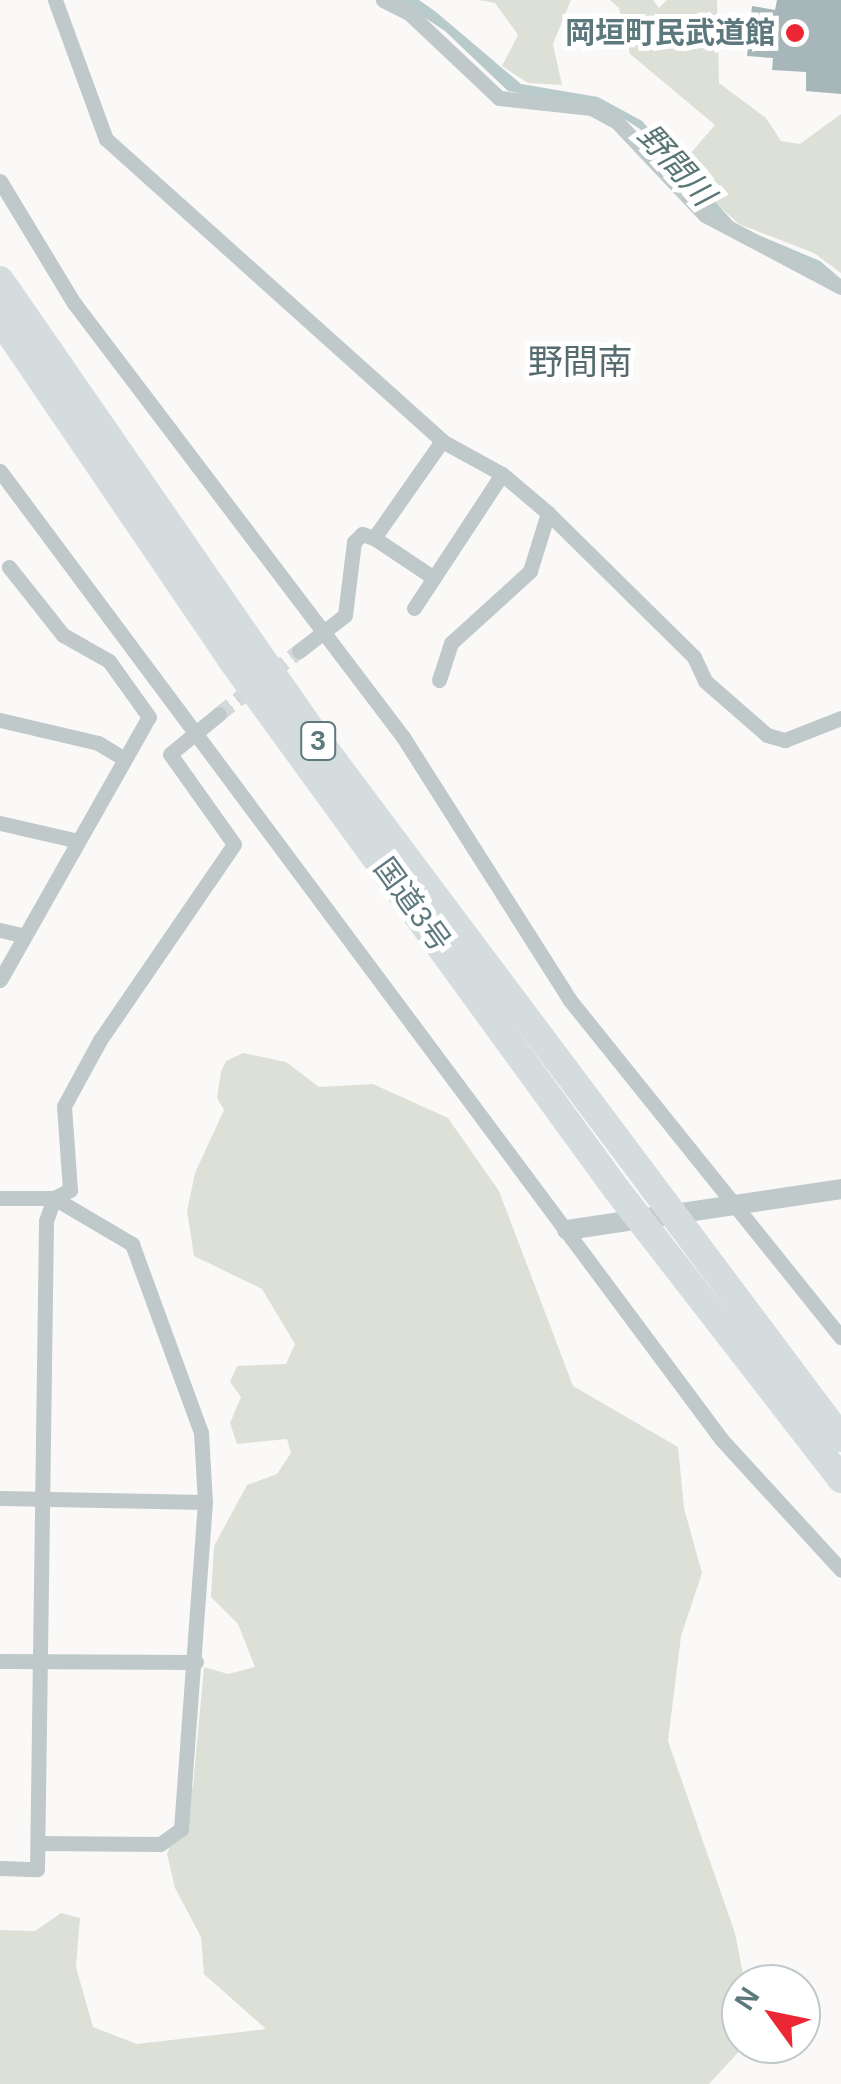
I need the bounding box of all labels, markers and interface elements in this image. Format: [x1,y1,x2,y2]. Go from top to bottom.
place label: 岡垣町民武道館 [565,15,775,51]
marker: 岡垣町民武道館 [784,22,806,44]
water label: 野間川 [630,116,722,214]
district label: 野間南 [528,341,632,383]
road number: 3 [298,718,338,764]
street label: 国道3号 [366,851,458,959]
north arrow [721,1964,821,2064]
text: N [729,1982,766,2015]

